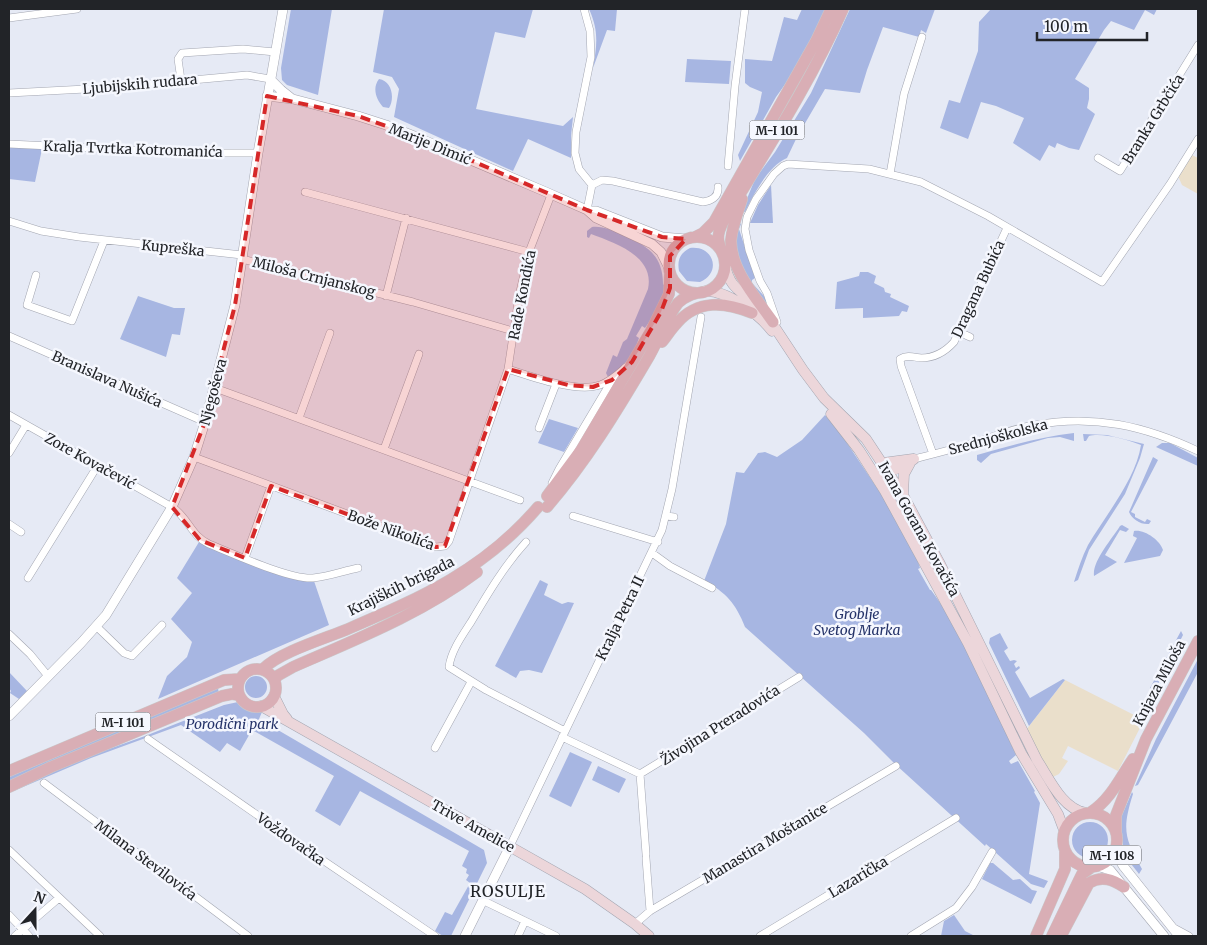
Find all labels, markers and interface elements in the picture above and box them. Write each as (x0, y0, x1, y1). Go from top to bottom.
scale bar (1037, 10, 1147, 42)
text: 100 m (1044, 17, 1088, 36)
street label: Ljubijskih rudara (82, 70, 199, 98)
street label: Branka Grbčića (1118, 70, 1188, 167)
street label: Marije Dimić (386, 119, 474, 169)
road number: M-I 101 (750, 120, 804, 140)
street label: Kralja Tvrtka Kotromanića (43, 137, 224, 161)
street label: Kupreška (141, 236, 206, 260)
street label: Dragana Bubića (948, 237, 1009, 341)
street label: Rade Kondića (504, 248, 540, 342)
street label: Miloša Crnjanskog (251, 253, 378, 301)
street label: Branislava Nušića (49, 347, 165, 412)
street label: Njegoševa (195, 356, 231, 427)
street label: Srednjoškolska (946, 415, 1050, 459)
street label: Zore Kovačević (42, 429, 138, 493)
street label: Ivana Gorana Kovačića (874, 458, 964, 600)
street label: Bože Nikolića (345, 506, 437, 554)
street label: Krajiških brigada (345, 552, 457, 619)
street label: Kralja Petra II (592, 573, 648, 663)
park label: Groblje Svetog Marka (813, 605, 901, 639)
street label: Knjaza Miloša (1129, 636, 1189, 729)
street label: Živojina Preradovića (657, 681, 783, 769)
road number: M-I 101 (96, 712, 150, 732)
park label: Porodični park (186, 715, 279, 733)
street label: Trive Amelice (428, 796, 518, 856)
street label: Manastira Moštanice (700, 799, 830, 887)
street label: Voždovačka (252, 808, 329, 869)
street label: Milana Stevilovića (91, 816, 201, 905)
road number: M-I 108 (1083, 846, 1141, 864)
street label: Lazarička (825, 852, 891, 902)
district label: ROSULJE (470, 881, 546, 901)
north arrow (10, 885, 60, 935)
text: N (31, 887, 48, 908)

